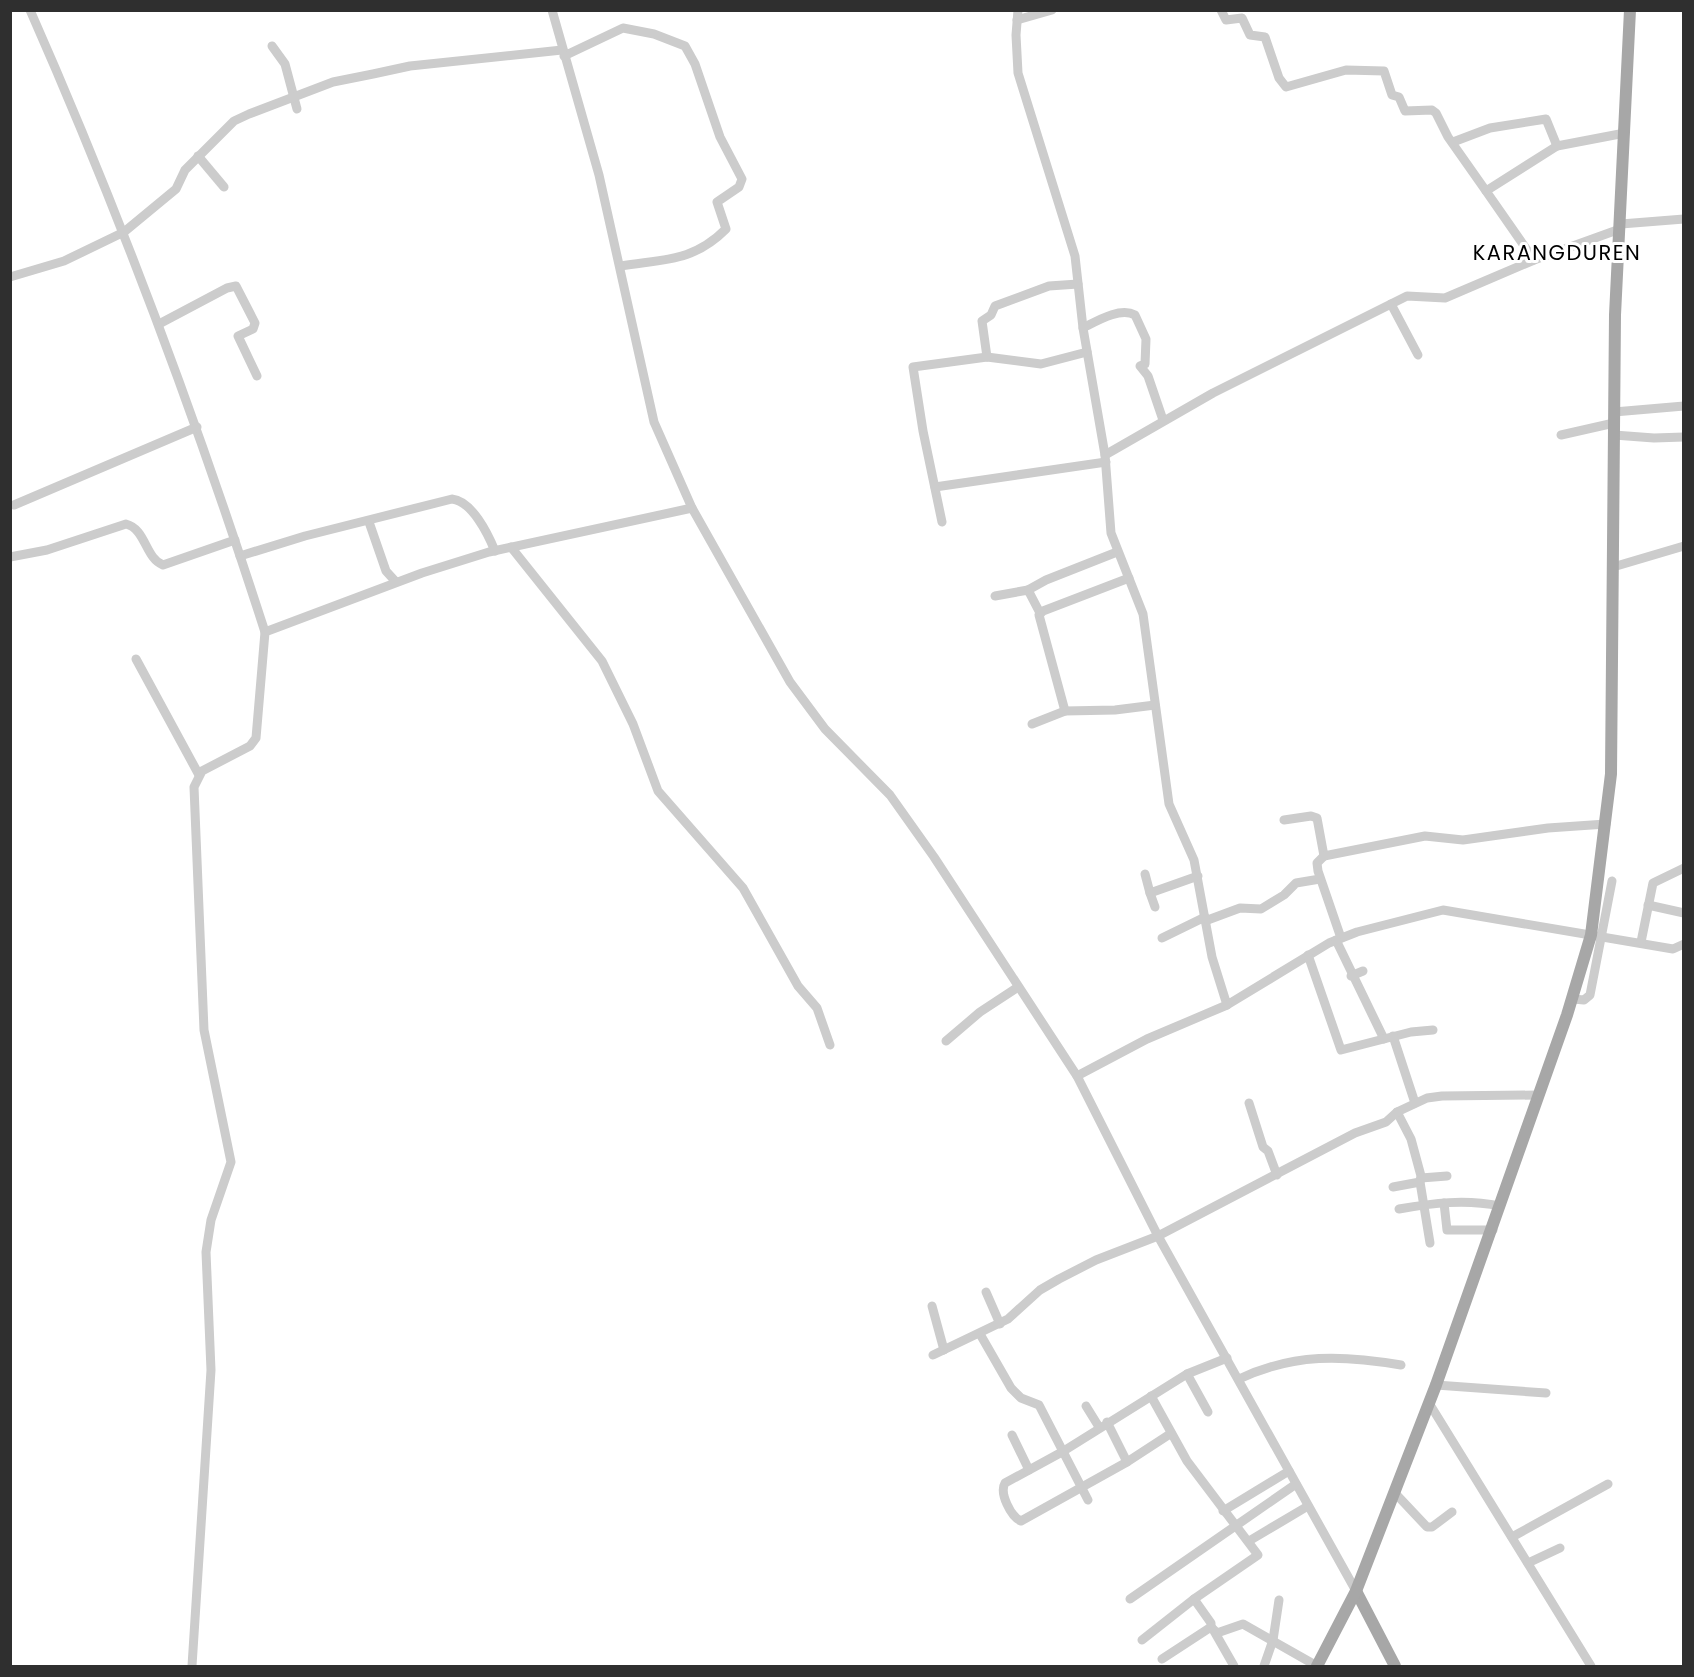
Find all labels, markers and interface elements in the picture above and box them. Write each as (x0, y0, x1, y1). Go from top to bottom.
district label: KARANGDUREN (1473, 238, 1641, 267)

